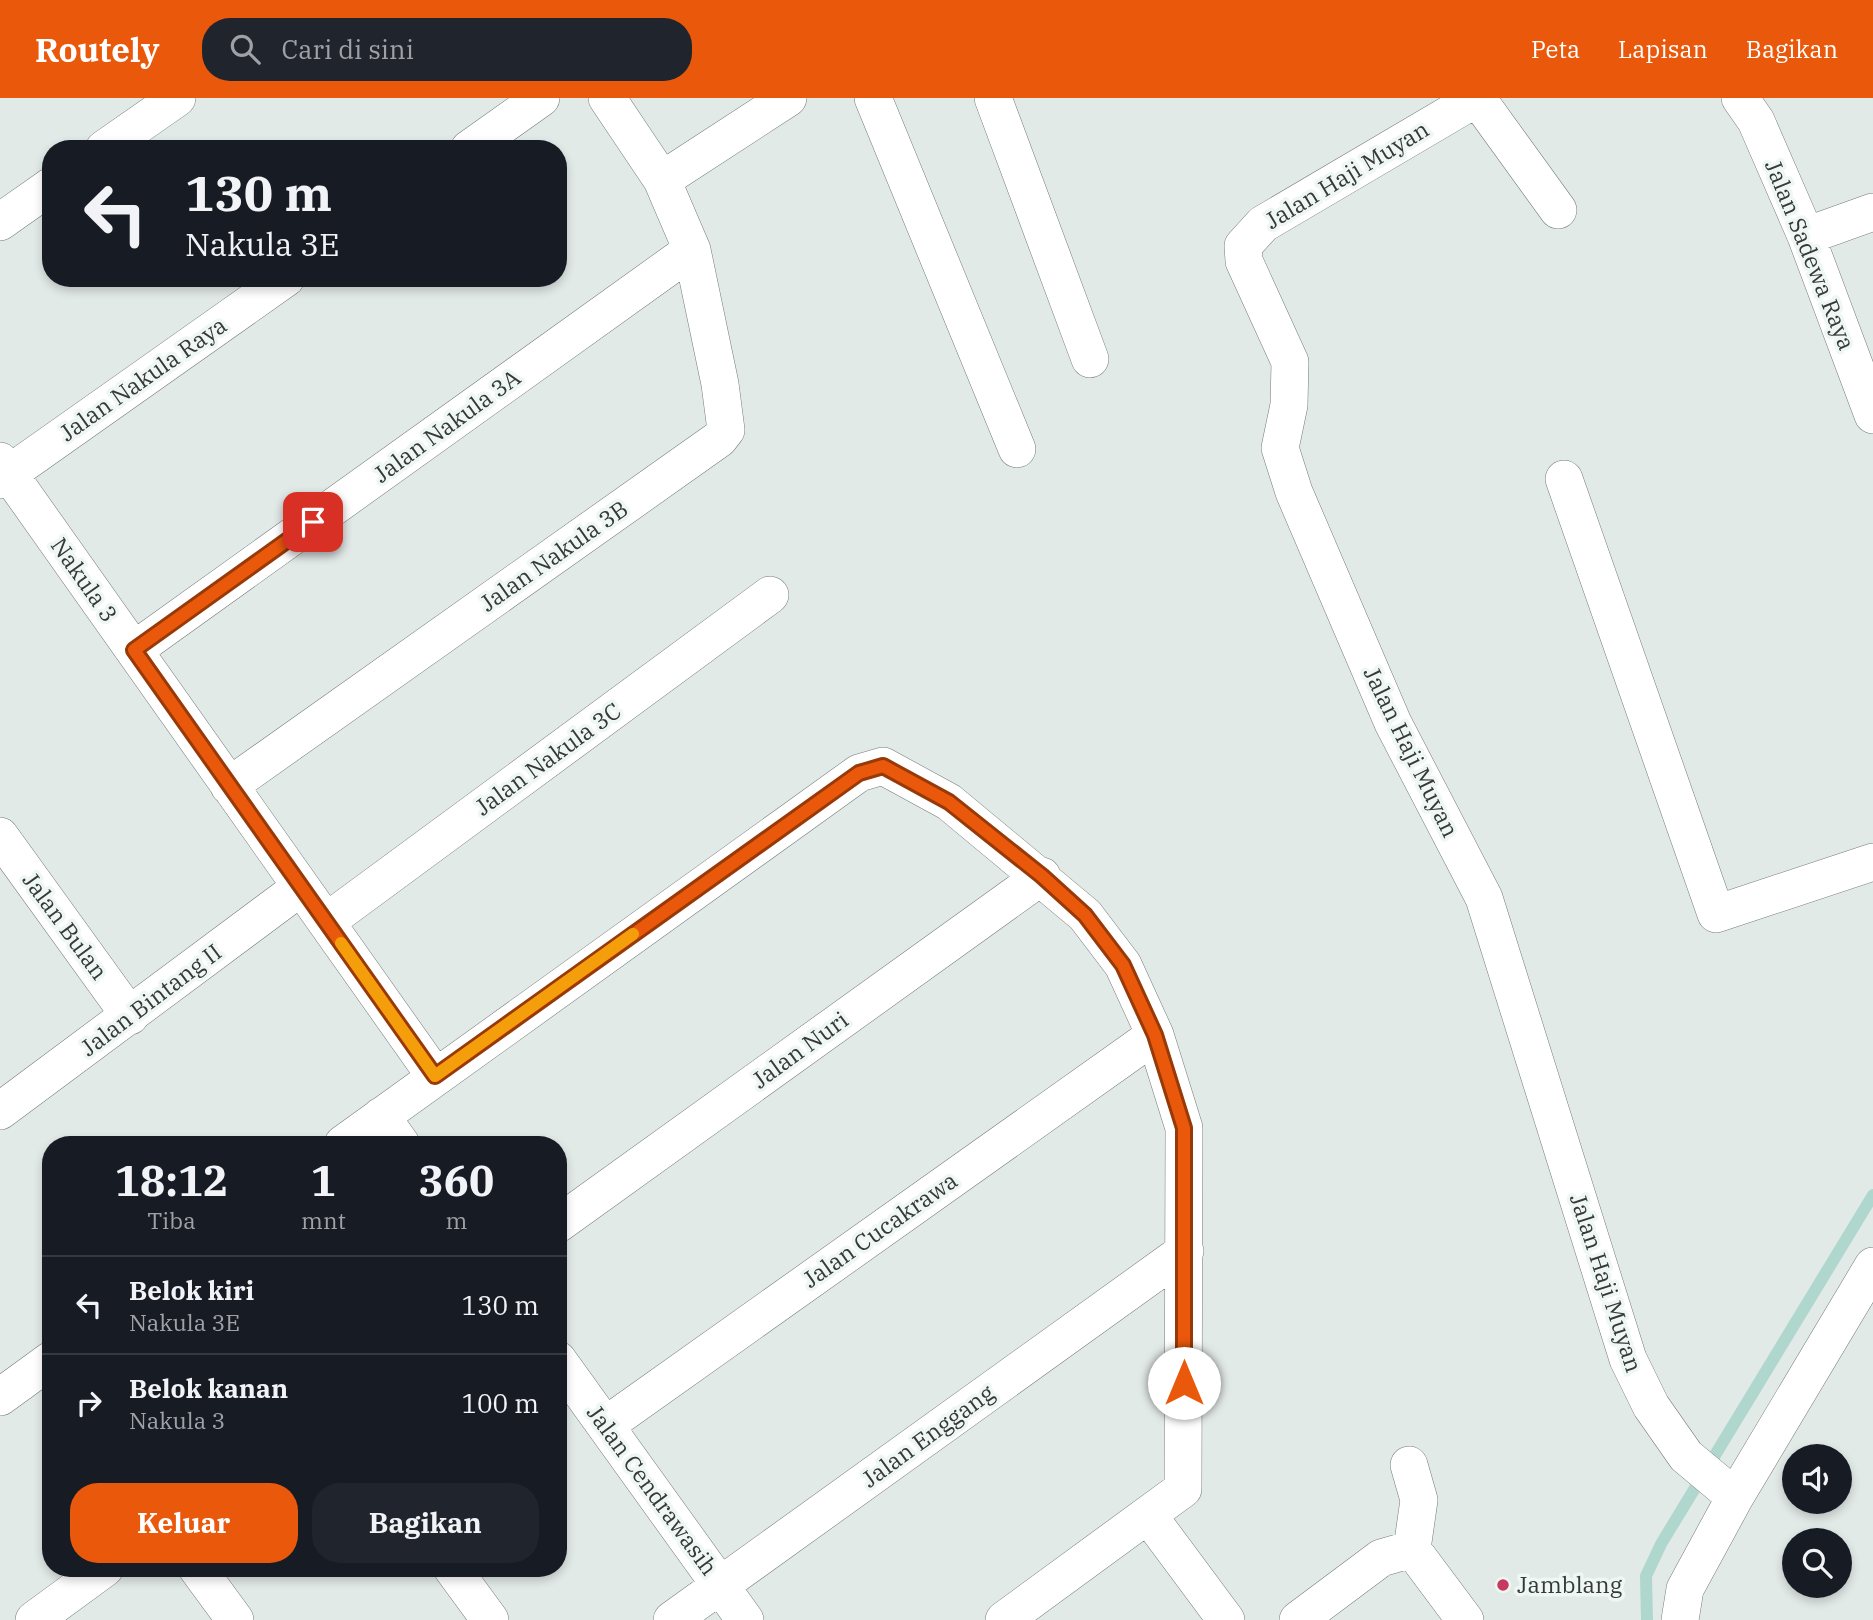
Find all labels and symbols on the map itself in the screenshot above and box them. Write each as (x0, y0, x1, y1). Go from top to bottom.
street label: Jalan Haji Muyan (1259, 113, 1434, 235)
street label: Jalan Sadewa Raya (1759, 155, 1863, 354)
street label: Jalan Nakula Raya (53, 309, 232, 447)
street label: Jalan Nakula 3A (367, 362, 526, 489)
pin (283, 492, 343, 552)
street label: Jalan Nakula 3B (473, 493, 633, 617)
street label: Nakula 3 (45, 531, 125, 628)
street label: Jalan Haji Muyan (1358, 661, 1466, 842)
street label: Jalan Nakula 3C (468, 695, 627, 821)
street label: Jalan Bulan (17, 866, 115, 985)
street label: Jalan Bintang II (74, 936, 227, 1062)
street label: Jalan Nuri (745, 1004, 854, 1094)
street label: Jalan Cucakrawa (796, 1165, 963, 1294)
street label: Jalan Haji Muyan (1564, 1190, 1650, 1376)
position arrow (1147, 1346, 1221, 1420)
street label: Jalan Enggang (855, 1377, 1000, 1493)
street label: Jalan Cendrawasih (581, 1398, 725, 1581)
place label: Jamblang (1517, 1569, 1623, 1599)
marker: Jamblang (1495, 1577, 1511, 1593)

